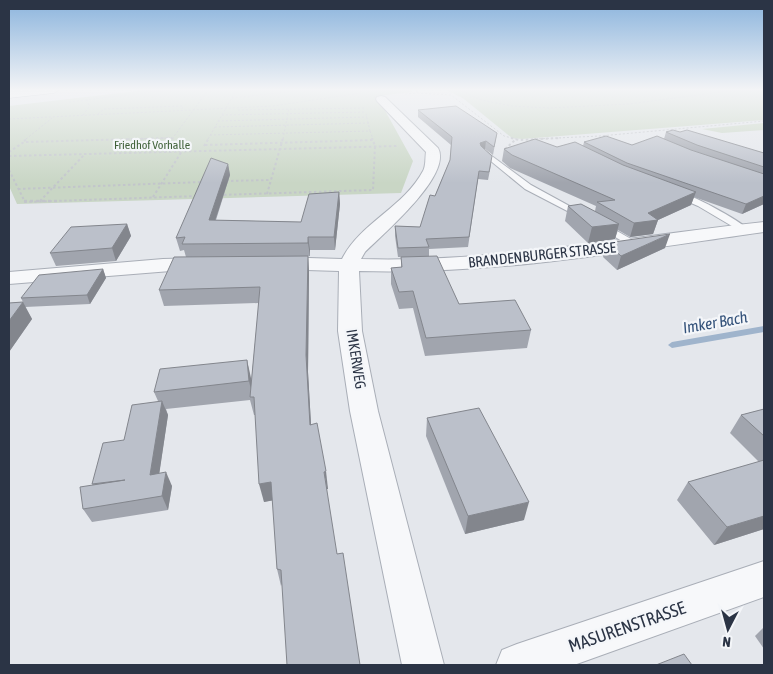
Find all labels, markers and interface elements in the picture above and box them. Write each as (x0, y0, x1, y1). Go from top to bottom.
park label: Friedhof Vorhalle (114, 138, 190, 152)
street label: BRANDENBURGER STRASSE (467, 238, 617, 271)
water label: Imker Bach (681, 307, 749, 337)
street label: IMKERWEG (343, 328, 370, 390)
street label: MASURENSTRASSE (566, 597, 688, 656)
north arrow (703, 604, 753, 654)
text: N (722, 634, 732, 650)

